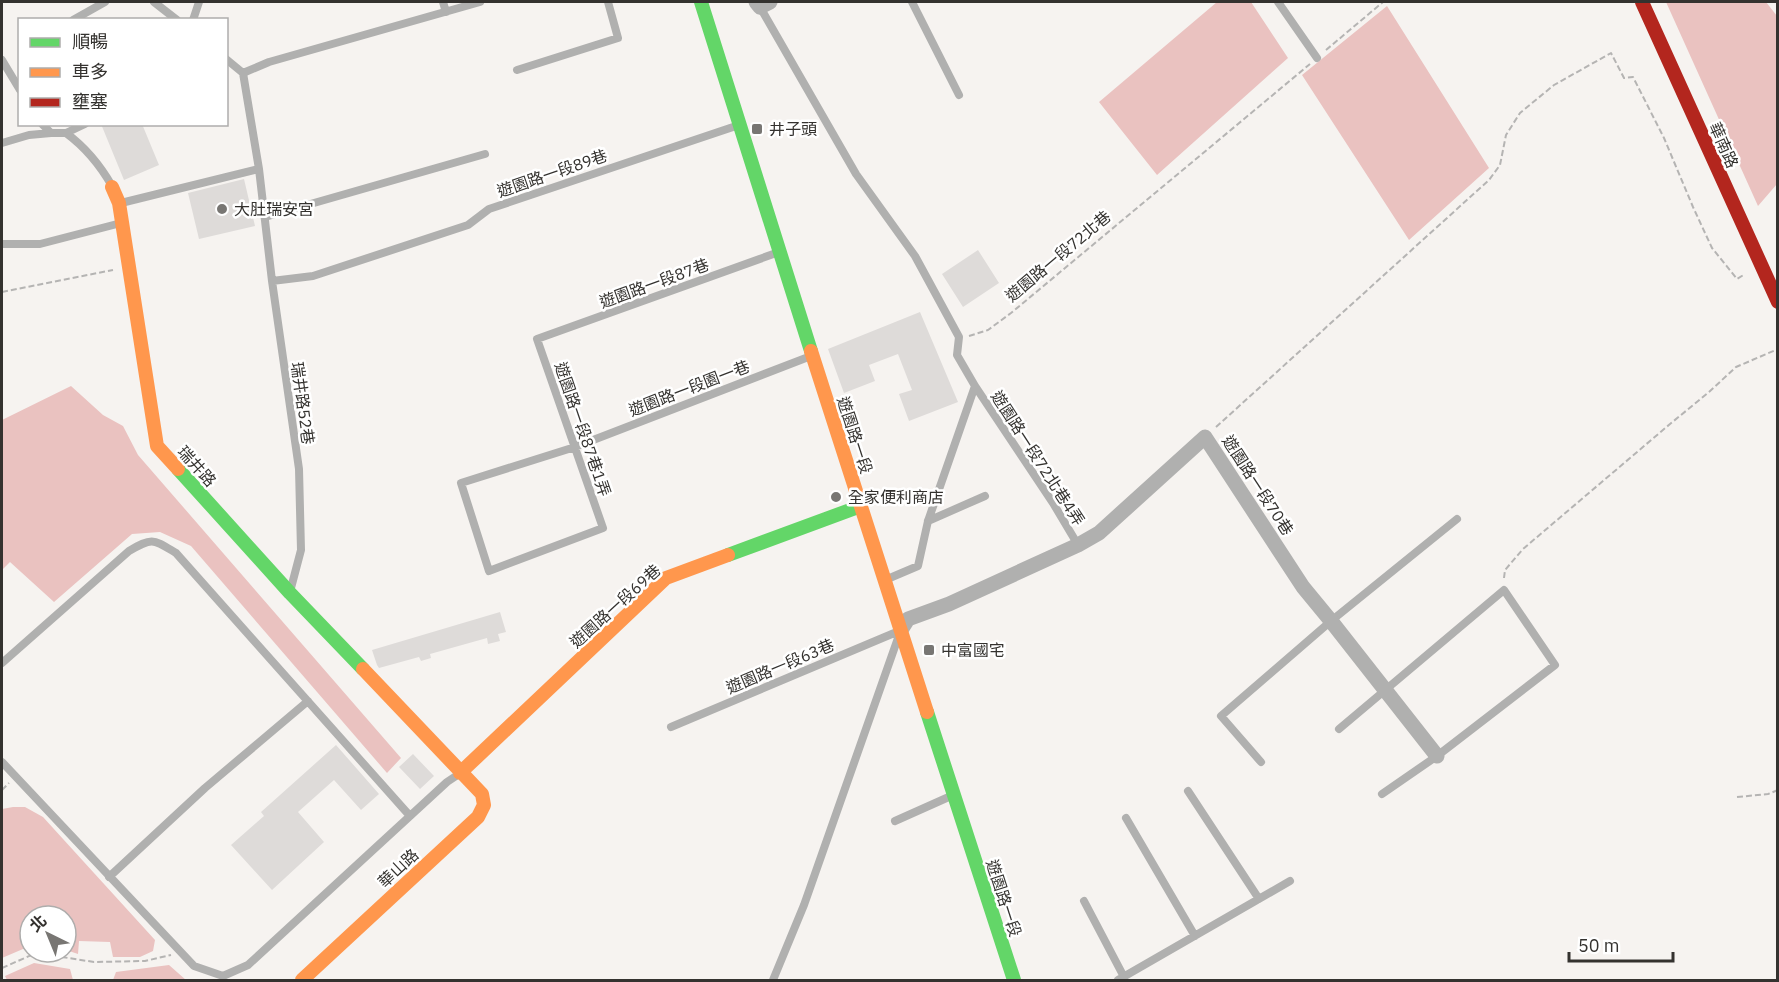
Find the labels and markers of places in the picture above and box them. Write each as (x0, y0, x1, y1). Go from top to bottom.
place label: 井子頭 (769, 119, 817, 139)
marker: 井子頭 (750, 122, 764, 136)
place label: 大肚瑞安宮 (234, 199, 314, 219)
marker: 大肚瑞安宮 (215, 202, 229, 216)
place label: 全家便利商店 (848, 487, 944, 507)
marker: 全家便利商店 (829, 490, 843, 504)
place label: 中富國宅 (941, 640, 1005, 660)
marker: 中富國宅 (922, 643, 936, 657)

